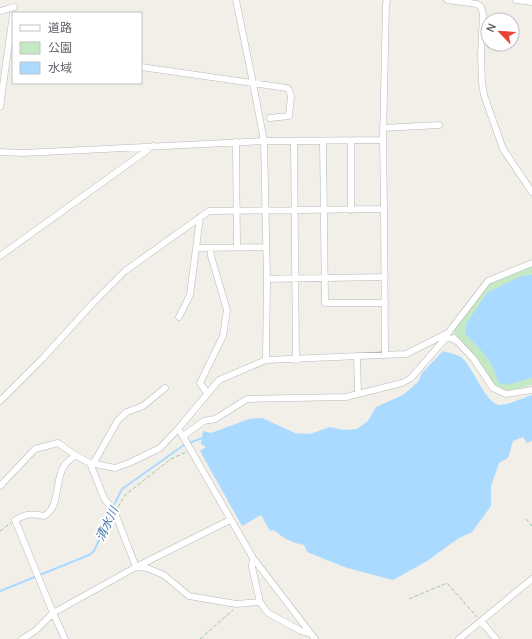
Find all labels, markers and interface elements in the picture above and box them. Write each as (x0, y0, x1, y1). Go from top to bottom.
legend (12, 12, 142, 84)
north arrow (480, 12, 520, 52)
text: 道路 (48, 19, 72, 36)
text: N (482, 21, 499, 34)
text: 公園 (48, 39, 72, 56)
text: 水域 (48, 59, 72, 76)
water label: 清水川 (91, 502, 123, 544)

